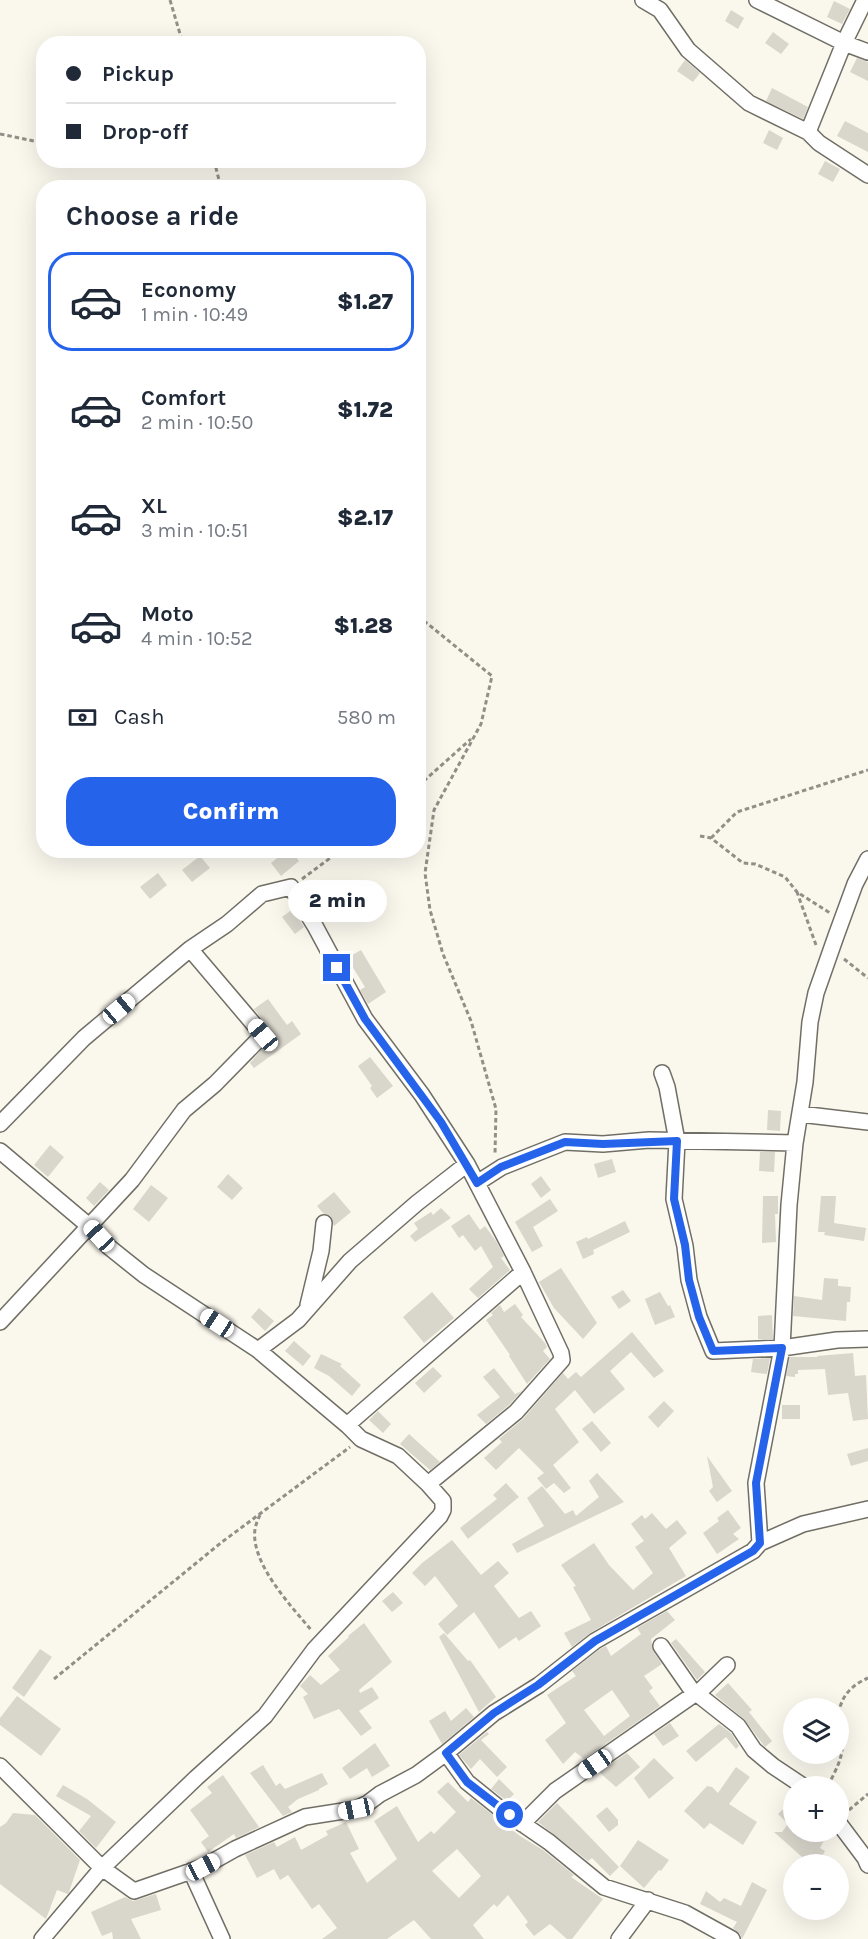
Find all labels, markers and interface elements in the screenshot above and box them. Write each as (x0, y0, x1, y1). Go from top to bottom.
text: Pickup (102, 61, 174, 87)
text: Drop-off (102, 119, 188, 145)
text: Choose a ride (66, 200, 239, 232)
icon: car (69, 275, 123, 329)
text: Economy (141, 277, 236, 303)
text: $1.27 (337, 289, 393, 315)
text: 1 min · 10:49 (141, 303, 248, 326)
icon: car (69, 383, 123, 437)
text: Comfort (141, 385, 226, 411)
text: $1.72 (337, 397, 393, 423)
text: 2 min · 10:50 (141, 411, 253, 434)
icon: car (69, 491, 123, 545)
text: XL (141, 493, 167, 519)
text: $2.17 (337, 505, 393, 531)
text: 3 min · 10:51 (141, 519, 248, 542)
icon: car (69, 599, 123, 653)
text: Moto (141, 601, 194, 627)
text: $1.28 (334, 613, 393, 639)
text: 4 min · 10:52 (141, 627, 253, 650)
icon: cash (66, 701, 99, 734)
text: Cash (114, 704, 164, 730)
text: 580 m (337, 706, 396, 729)
button: Confirm (66, 777, 396, 846)
callout: 2 min (288, 881, 386, 923)
text: 2 min (309, 889, 366, 912)
route end (323, 954, 350, 981)
car (99, 991, 139, 1027)
car (245, 1015, 281, 1055)
car (80, 1217, 118, 1255)
car (197, 1306, 237, 1340)
map controls (783, 1698, 849, 1920)
button: layers (783, 1698, 849, 1764)
car (575, 1746, 615, 1782)
button: + (783, 1776, 849, 1842)
car (337, 1796, 375, 1822)
route start (496, 1801, 523, 1828)
car (183, 1851, 223, 1883)
button: − (783, 1854, 849, 1920)

